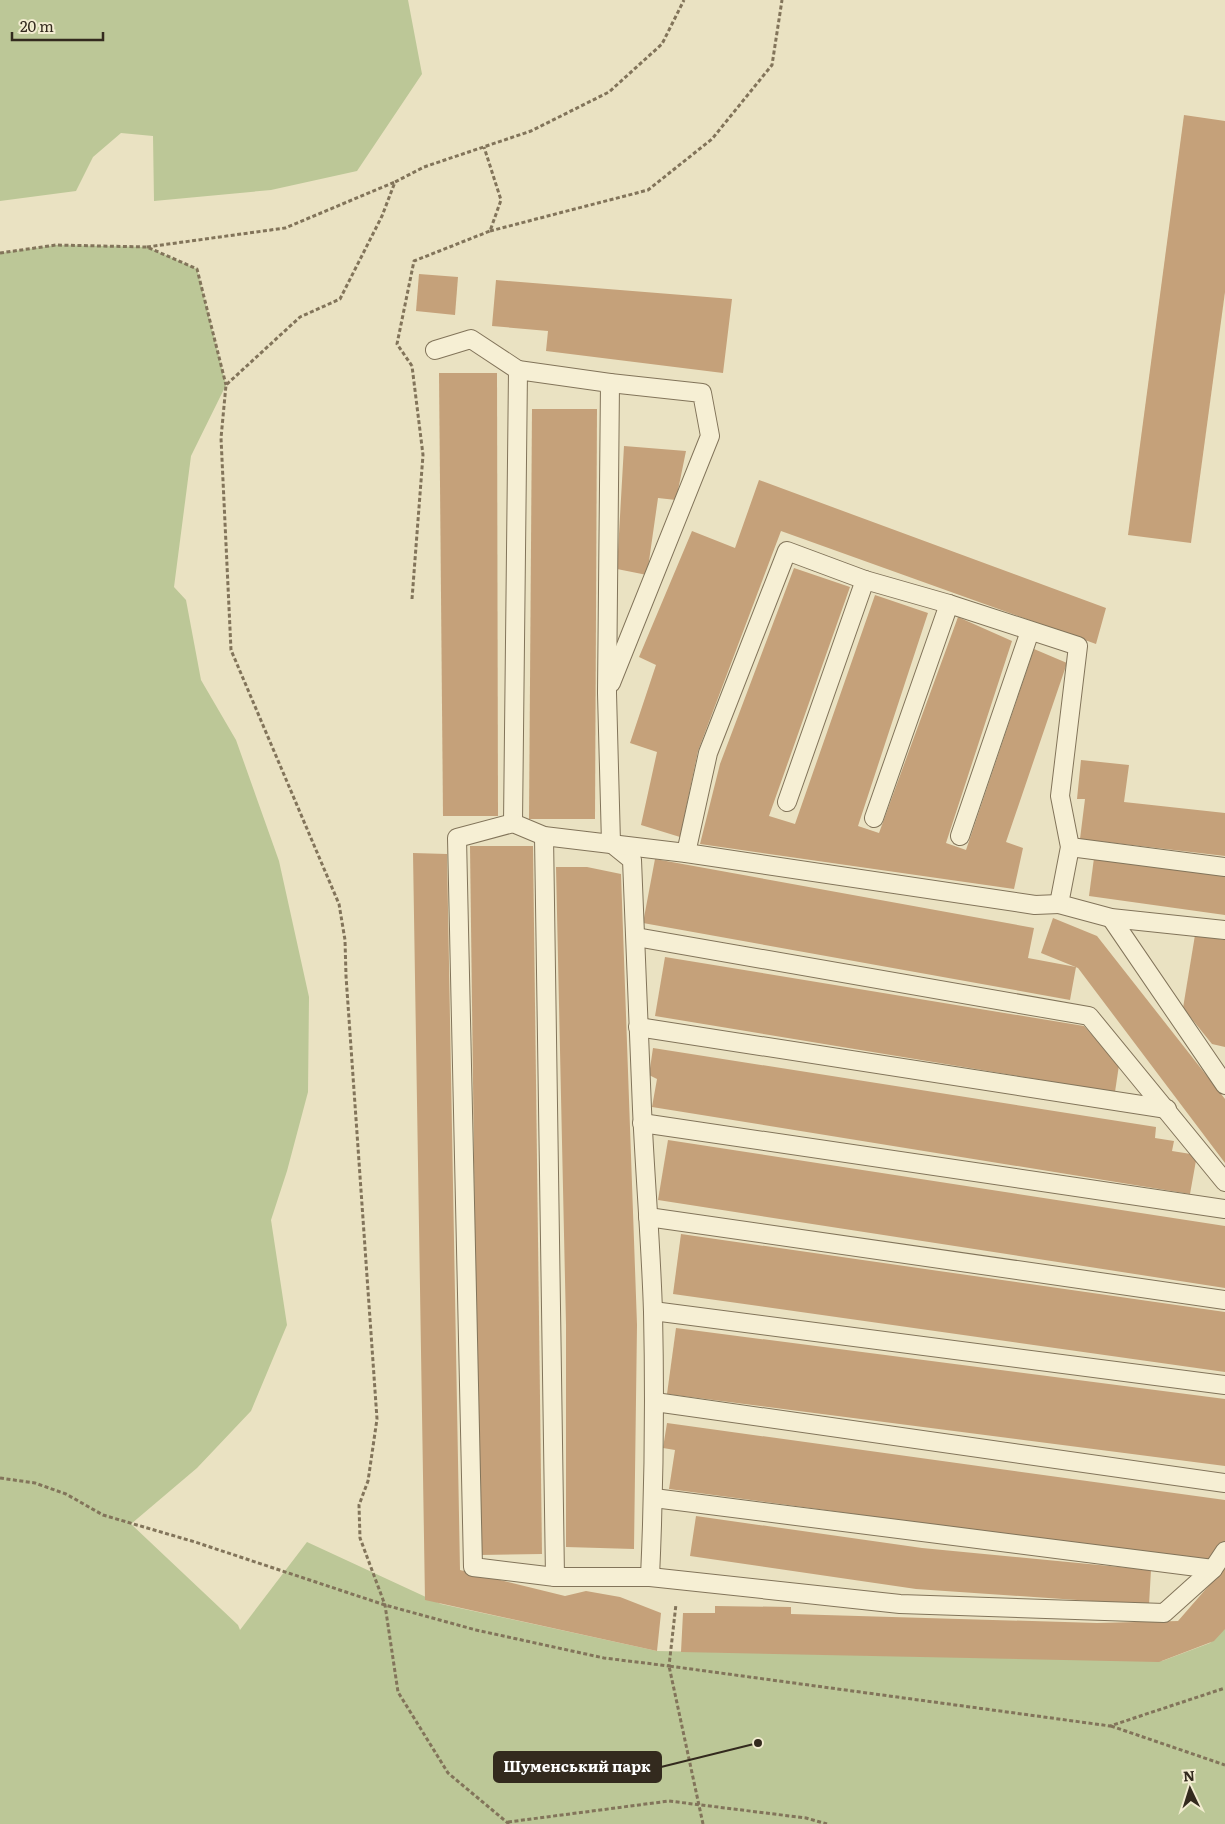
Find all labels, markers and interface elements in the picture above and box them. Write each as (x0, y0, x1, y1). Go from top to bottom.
scale bar (12, 10, 104, 42)
text: 20 m (20, 14, 54, 37)
callout: Шуменський парк (494, 1752, 661, 1782)
text: Шуменський парк (503, 1754, 651, 1777)
north arrow (1165, 1764, 1215, 1814)
text: N (1182, 1765, 1196, 1785)

